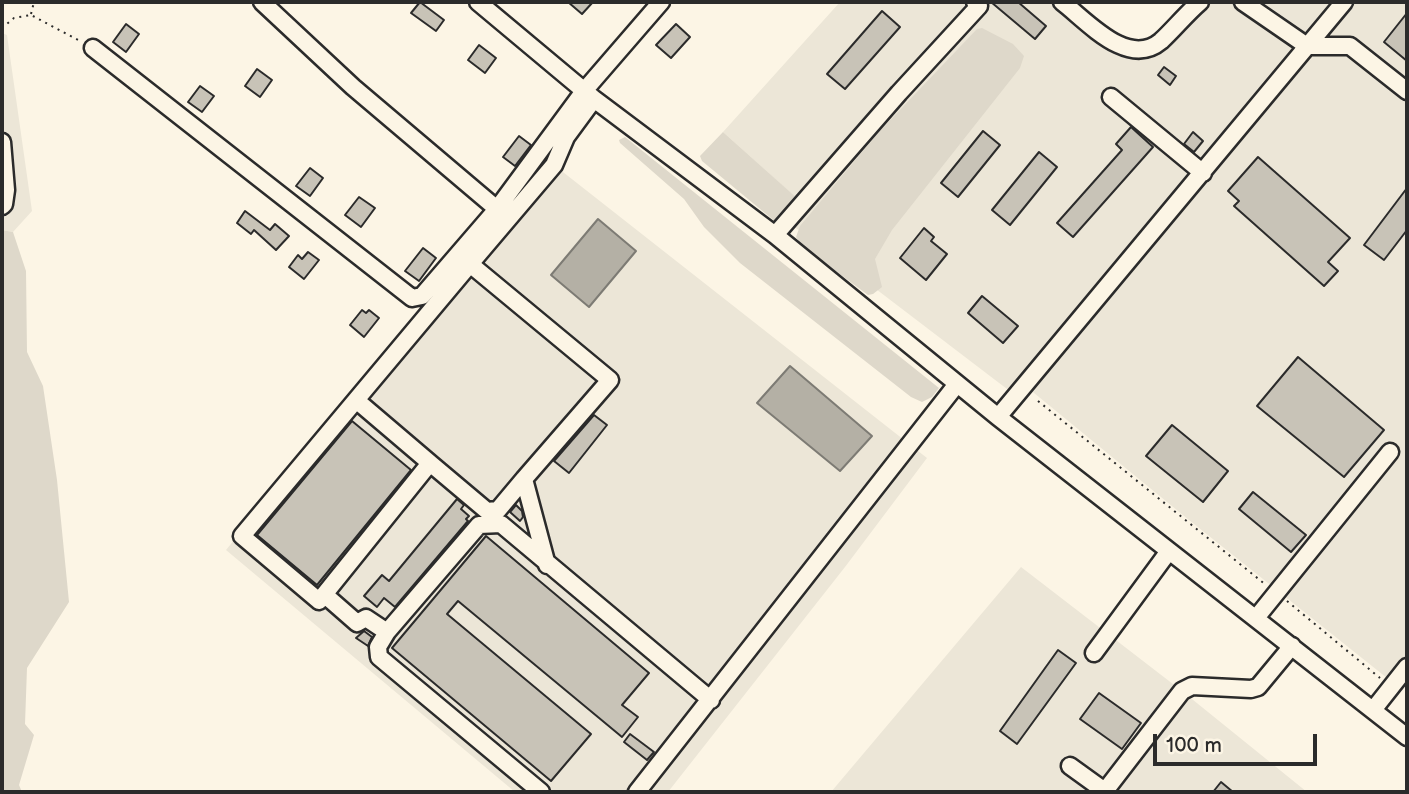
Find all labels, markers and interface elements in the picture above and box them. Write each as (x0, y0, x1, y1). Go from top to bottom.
scale bar (1157, 720, 1322, 764)
text: 100 m (1166, 733, 1222, 758)

